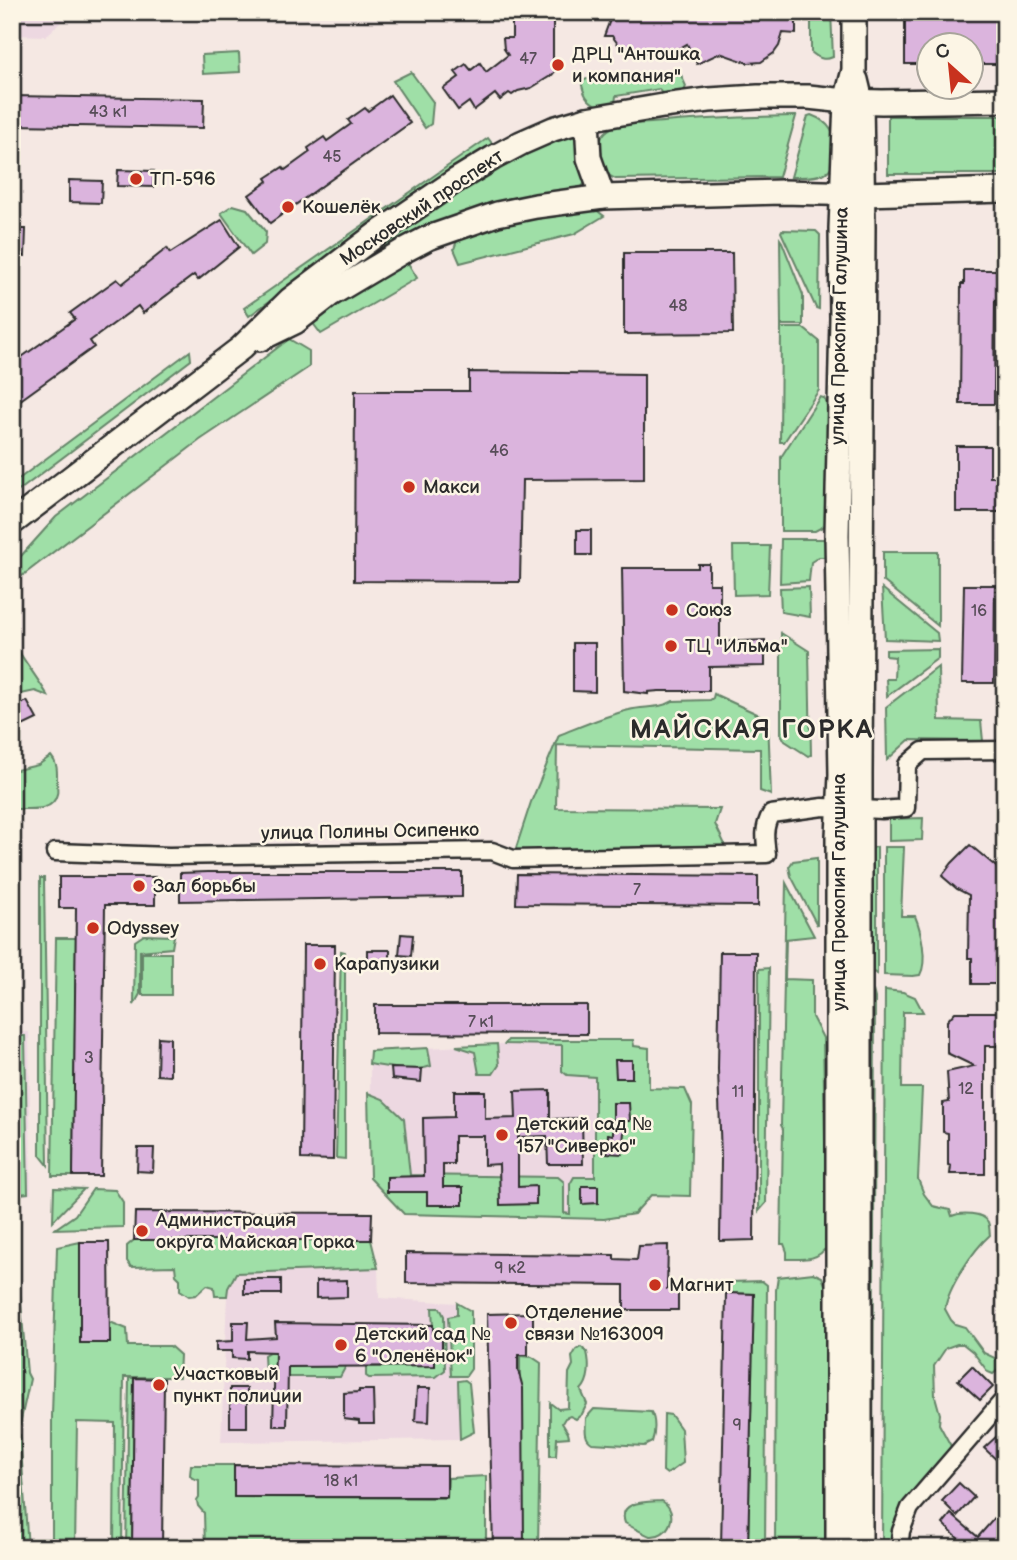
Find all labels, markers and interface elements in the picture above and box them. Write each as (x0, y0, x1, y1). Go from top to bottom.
north arrow (916, 32, 986, 102)
text: С (932, 39, 954, 65)
place label: ДРЦ "Антошка и компания" (572, 43, 701, 88)
house number: 47 (519, 50, 537, 69)
marker: ДРЦ "Антошка и компания" (550, 57, 566, 73)
house number: 43 к1 (89, 103, 127, 122)
street label: Московский проспект (336, 145, 508, 271)
house number: 45 (323, 148, 341, 167)
place label: ТП-596 (150, 168, 216, 191)
marker: ТП-596 (128, 171, 144, 187)
place label: Кошелёк (302, 196, 381, 219)
marker: Кошелёк (280, 199, 296, 215)
street label: улица Прокопия Галушина (826, 207, 854, 445)
house number: 48 (668, 297, 688, 316)
house number: 46 (489, 442, 509, 461)
place label: Макси (423, 476, 480, 499)
marker: Макси (401, 479, 417, 495)
place label: Союз (686, 599, 732, 622)
marker: Союз (664, 602, 680, 618)
house number: 16 (971, 602, 987, 621)
place label: ТЦ "Ильма" (685, 635, 788, 658)
marker: ТЦ "Ильма" (663, 638, 679, 654)
district label: МАЙСКАЯ ГОРКА (630, 713, 874, 746)
street label: улица Прокопия Галушина (828, 773, 851, 1011)
street label: улица Полины Осипенко (261, 819, 479, 845)
place label: Зал борьбы (153, 875, 256, 898)
marker: Зал борьбы (131, 878, 147, 894)
house number: 7 (633, 881, 641, 900)
place label: Odyssey (107, 917, 179, 940)
marker: Odyssey (85, 920, 101, 936)
place label: Карапузики (334, 953, 440, 976)
marker: Карапузики (312, 956, 328, 972)
house number: 7 к1 (468, 1013, 494, 1032)
house number: 3 (84, 1049, 94, 1068)
house number: 12 (958, 1080, 974, 1099)
house number: 11 (732, 1083, 744, 1102)
place label: Детский сад № 157 "Сиверко" (516, 1113, 652, 1158)
marker: Детский сад № 157 "Сиверко" (494, 1127, 510, 1143)
place label: Администрация округа Майская Горка (155, 1209, 355, 1254)
marker: Администрация округа Майская Горка (134, 1223, 150, 1239)
house number: 9 к2 (494, 1259, 526, 1278)
place label: Магнит (669, 1274, 734, 1297)
marker: Магнит (647, 1277, 663, 1293)
place label: Отделение связи №163009 (525, 1301, 664, 1346)
marker: Отделение связи №163009 (503, 1315, 519, 1331)
place label: Детский сад № 6 "Оленёнок" (355, 1323, 491, 1368)
marker: Детский сад № 6 "Оленёнок" (333, 1337, 349, 1353)
place label: Участковый пункт полиции (173, 1363, 302, 1408)
marker: Участковый пункт полиции (151, 1377, 167, 1393)
house number: 9 (732, 1416, 742, 1435)
house number: 18 к1 (324, 1472, 358, 1491)

